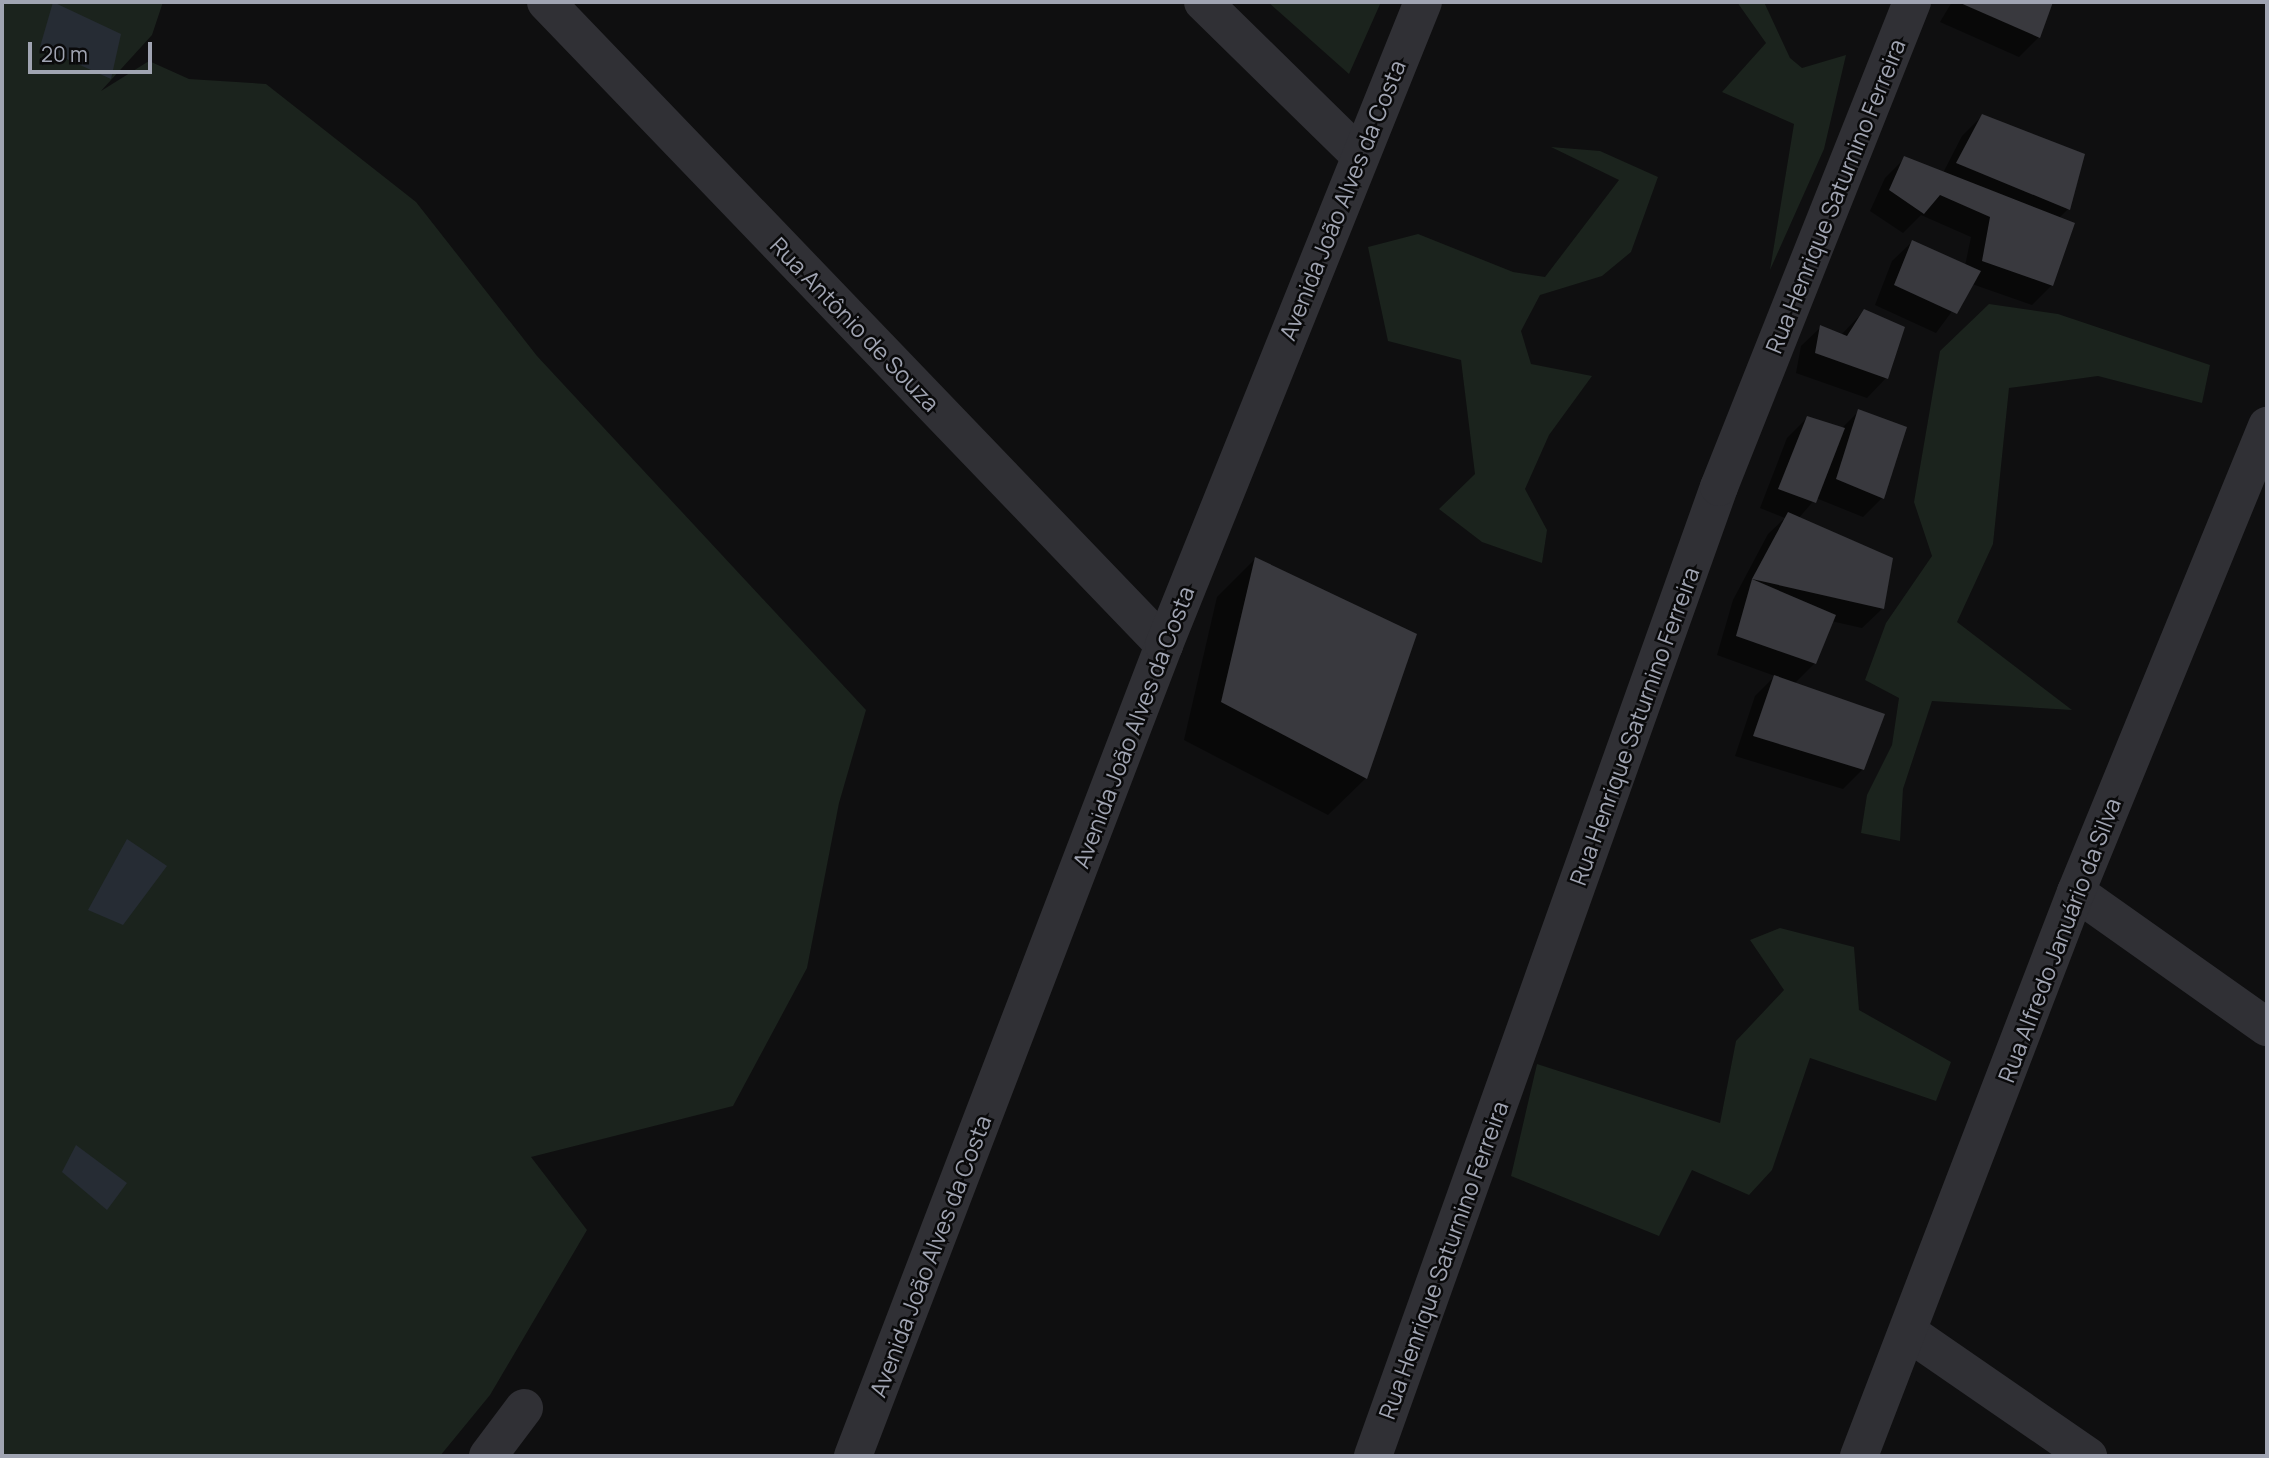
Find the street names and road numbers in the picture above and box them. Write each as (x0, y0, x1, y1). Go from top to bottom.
street label: Rua Henrique Saturnino Ferreira (1759, 35, 1911, 357)
street label: Avenida João Alves da Costa (1273, 56, 1411, 344)
street label: Rua Antônio de Souza (765, 231, 945, 417)
street label: Rua Henrique Saturnino Ferreira (1563, 563, 1705, 889)
street label: Avenida João Alves da Costa (1066, 582, 1200, 872)
street label: Rua Alfredo Januário da Silva (1992, 794, 2126, 1086)
street label: Rua Henrique Saturnino Ferreira (1372, 1097, 1514, 1423)
street label: Avenida João Alves da Costa (863, 1111, 997, 1401)

